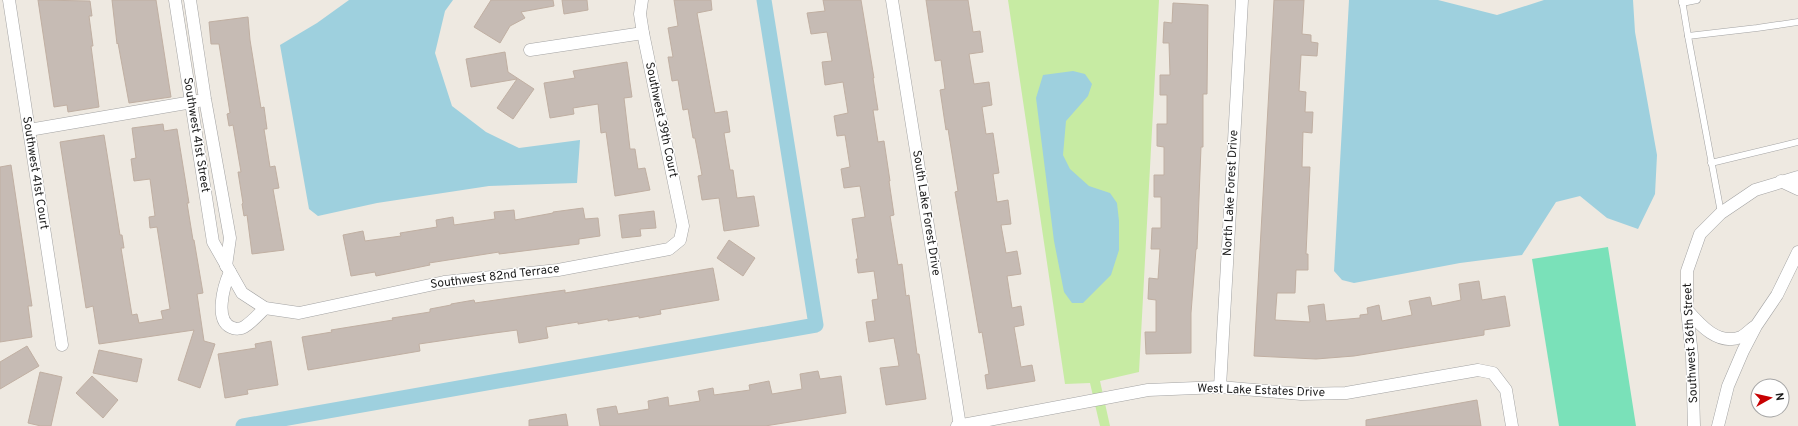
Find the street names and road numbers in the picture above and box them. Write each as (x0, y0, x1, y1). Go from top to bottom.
street label: Southwest 39th Court (641, 61, 681, 179)
street label: Southwest 41st Street (179, 76, 213, 194)
street label: Southwest 41st Court (18, 115, 52, 231)
street label: North Lake Forest Drive (1220, 129, 1242, 257)
street label: South Lake Forest Drive (908, 149, 944, 277)
street label: Southwest 82nd Terrace (429, 261, 561, 293)
street label: Southwest 36th Street (1680, 282, 1702, 404)
street label: West Lake Estates Drive (1197, 381, 1325, 401)

